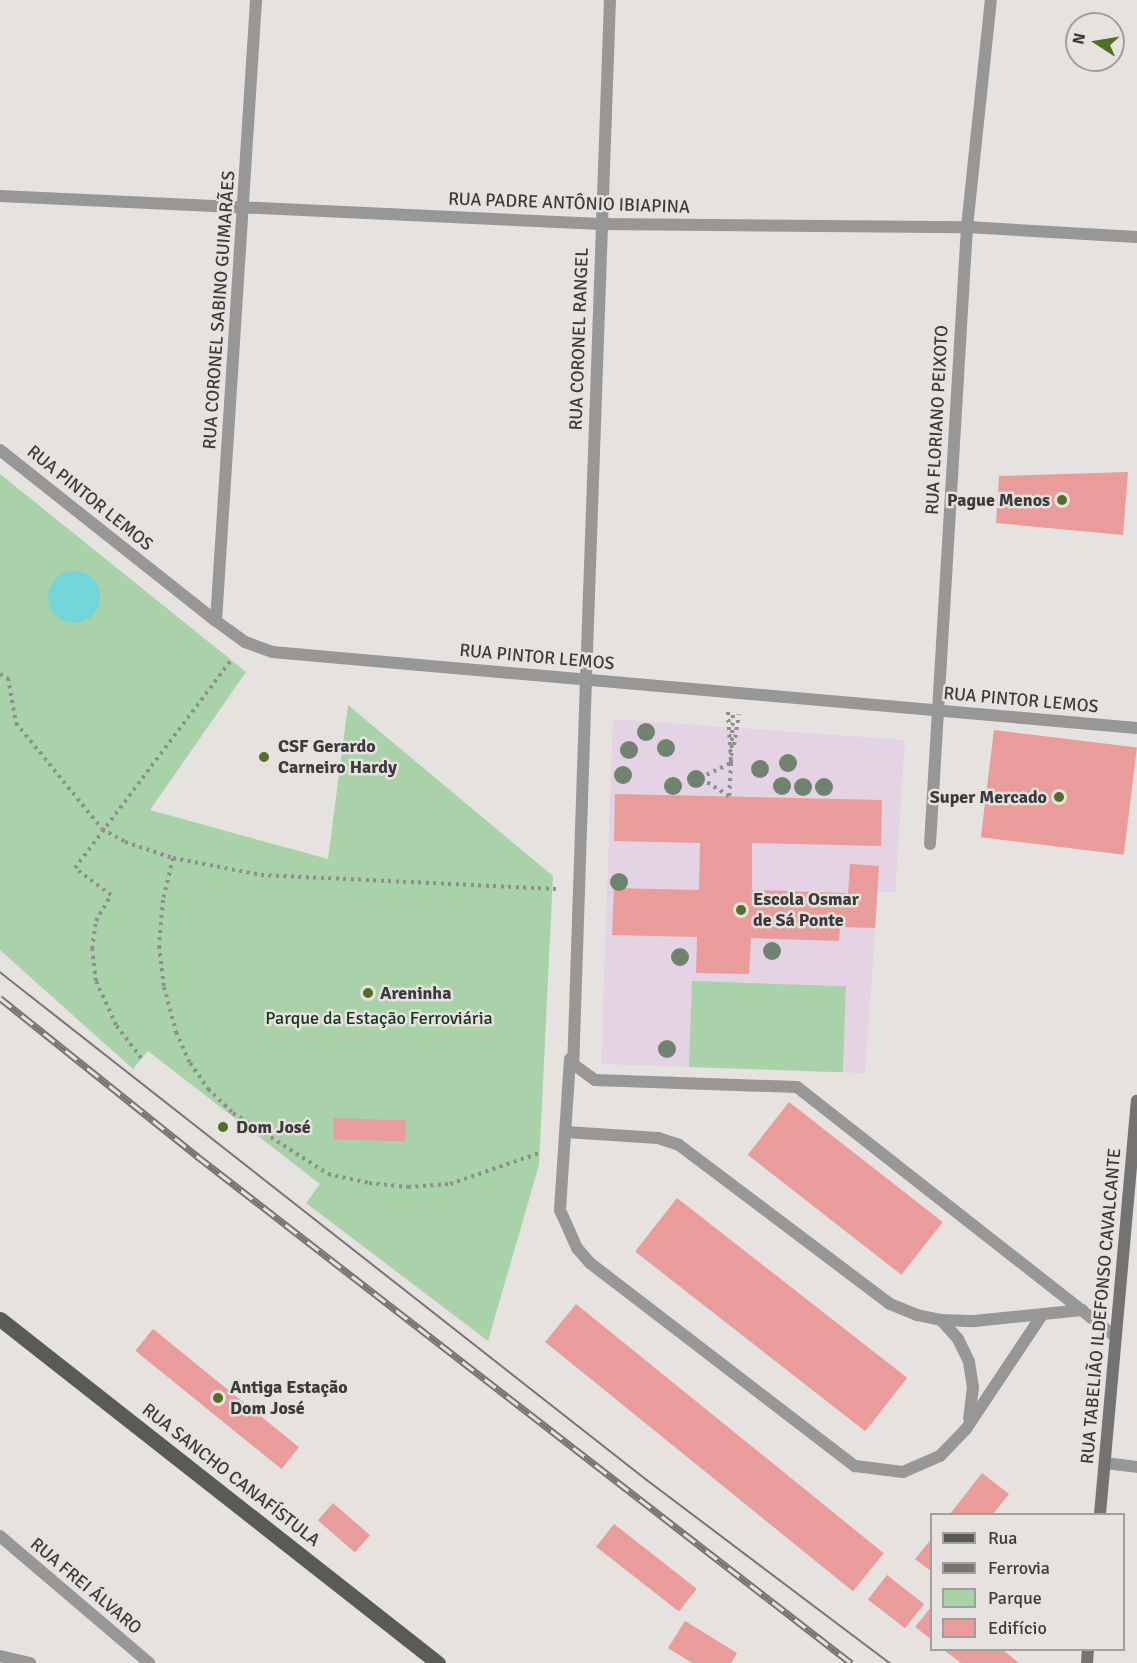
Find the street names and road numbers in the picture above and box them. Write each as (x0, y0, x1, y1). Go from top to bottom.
street label: RUA CORONEL SABINO GUIMARÃES (198, 170, 240, 450)
street label: RUA PADRE ANTÔNIO IBIAPINA (448, 188, 690, 218)
street label: RUA CORONEL RANGEL (565, 247, 593, 431)
street label: RUA FLORIANO PEIXOTO (921, 325, 953, 515)
street label: RUA PINTOR LEMOS (23, 441, 157, 555)
street label: RUA PINTOR LEMOS (459, 639, 615, 675)
street label: RUA PINTOR LEMOS (943, 682, 1099, 718)
street label: RUA TABELIÃO ILDEFONSO CAVALCANTE (1076, 1147, 1126, 1465)
street label: RUA SANCHO CANAFÍSTULA (138, 1399, 324, 1551)
street label: RUA FREI ÁLVARO (26, 1533, 146, 1639)

